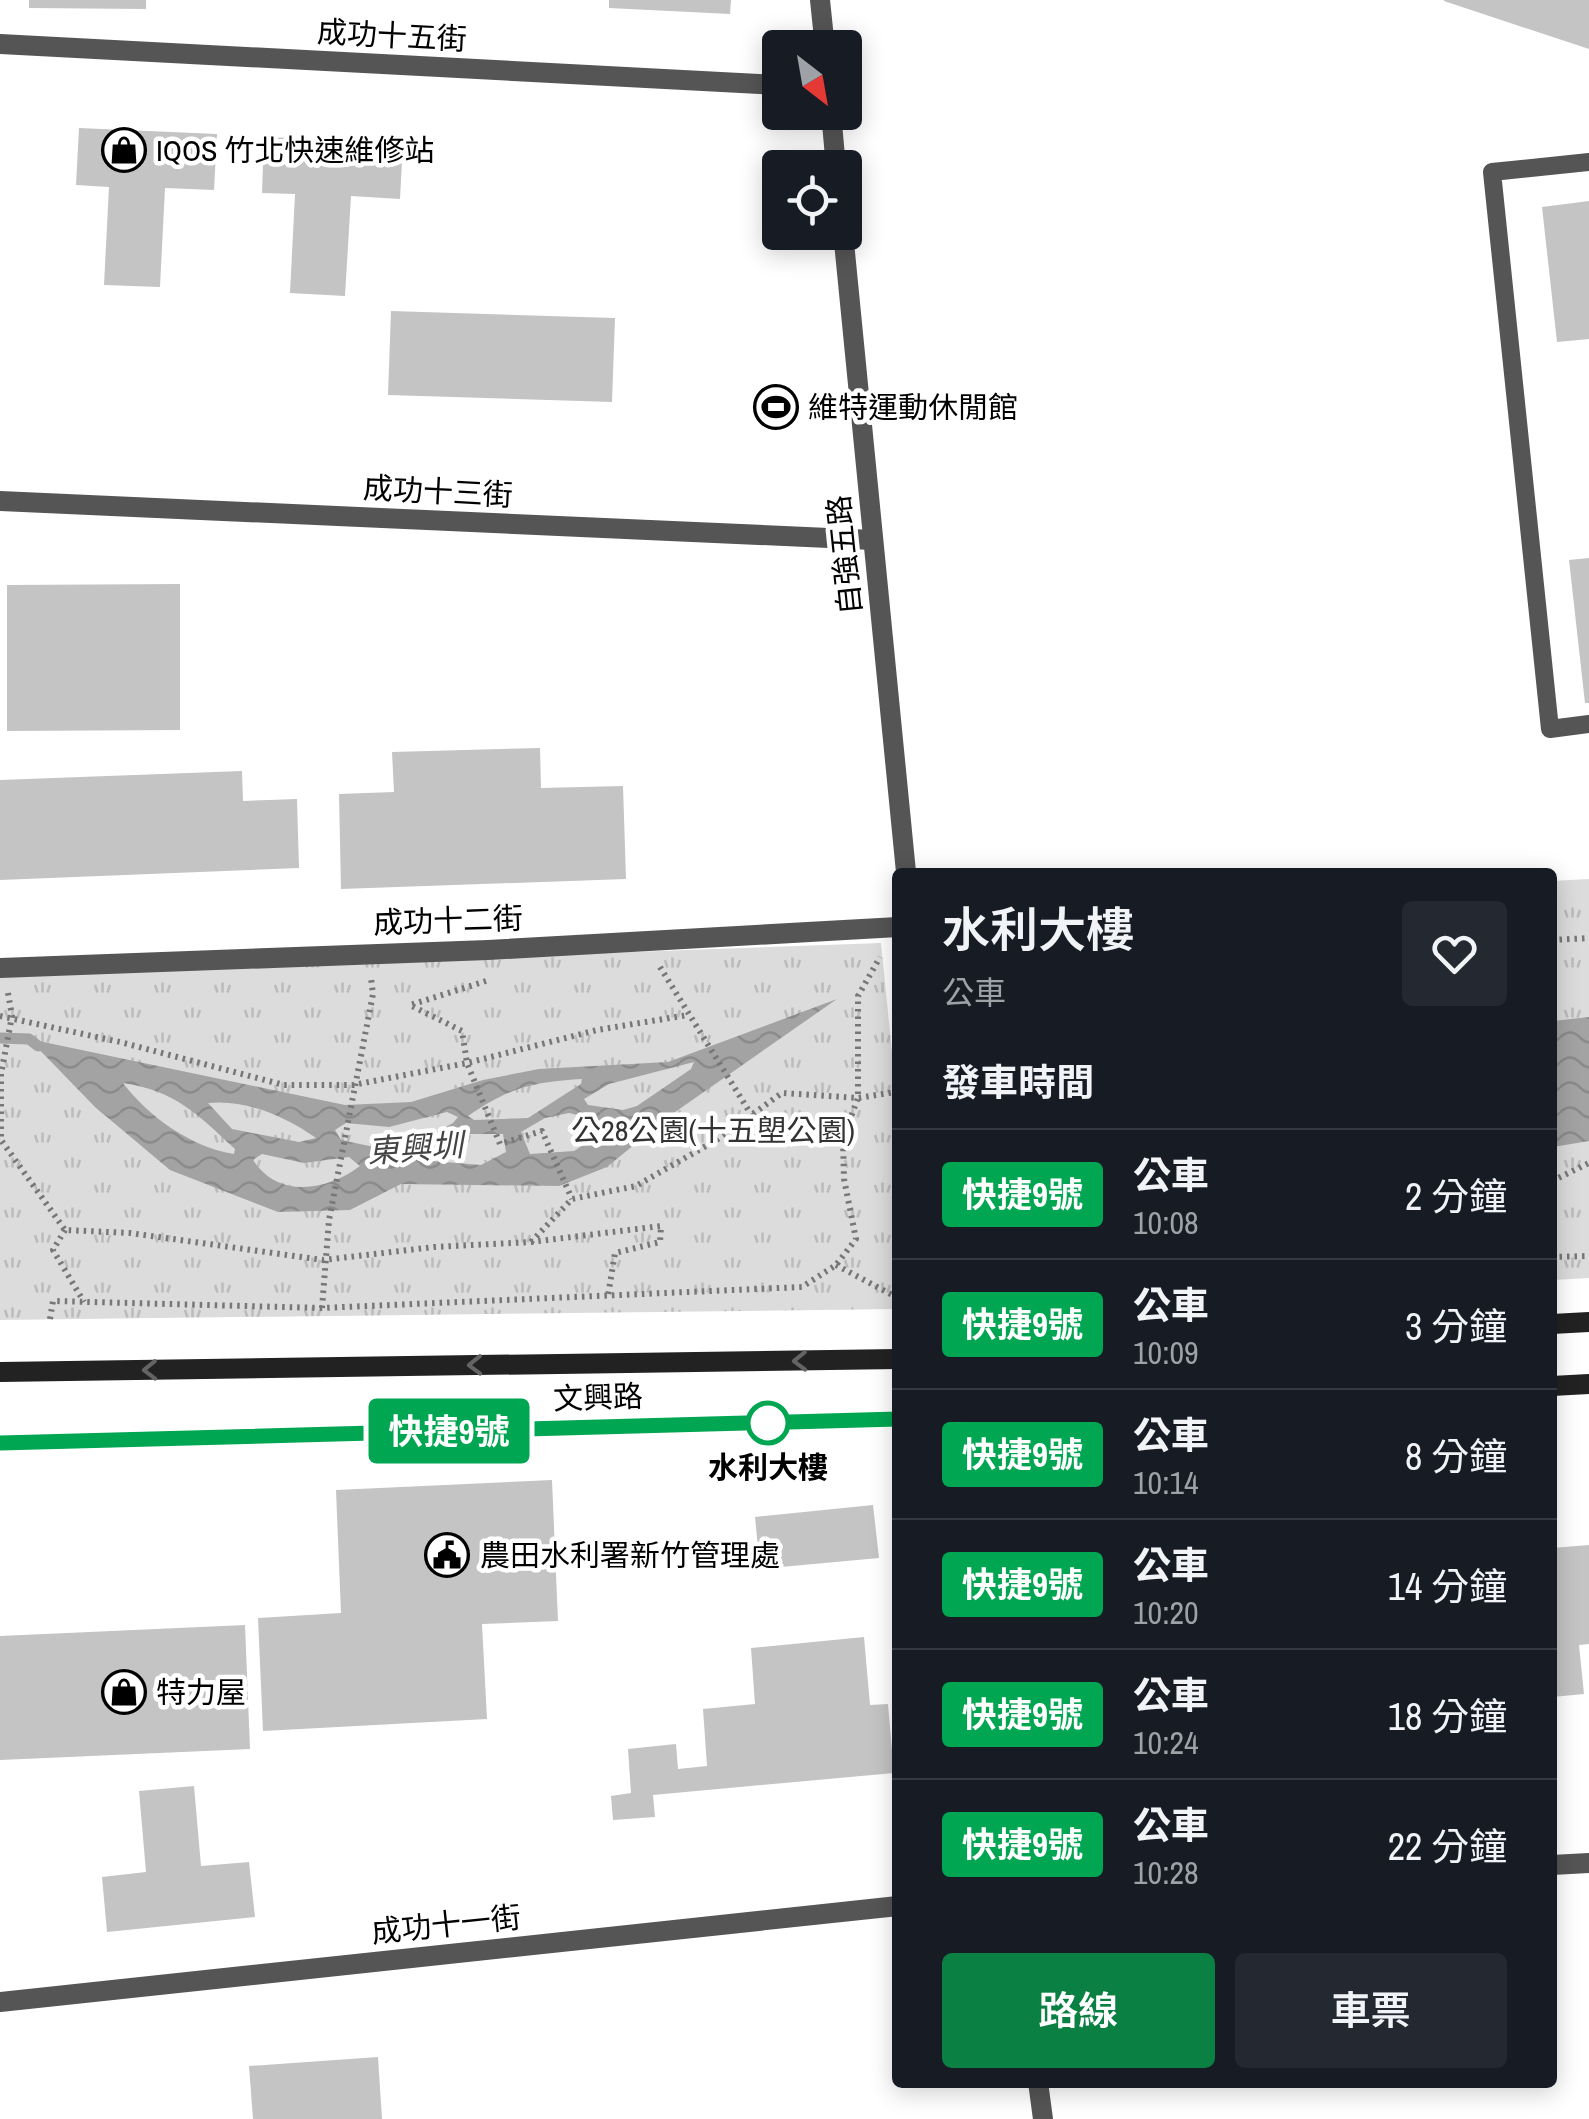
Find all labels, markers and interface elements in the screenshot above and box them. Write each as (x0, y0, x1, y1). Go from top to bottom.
street label: 成功十五街 (316, 11, 468, 59)
north arrow (762, 30, 862, 130)
map controls (762, 30, 862, 250)
shop icon: IQOS 竹北快速維修站 (101, 127, 147, 173)
place label: IQOS 竹北快速維修站 (156, 130, 434, 170)
button: locate (762, 150, 862, 250)
sports icon: 維特運動休閒館 (753, 384, 799, 430)
place label: 維特運動休閒館 (808, 387, 1018, 427)
street label: 成功十三街 (362, 467, 514, 515)
street label: 自強五路 (818, 493, 870, 617)
street label: 成功十二街 (372, 897, 524, 943)
text: 水利大樓 (942, 897, 1134, 962)
button: heart (1402, 901, 1507, 1006)
text: 公車 (942, 971, 1006, 1014)
text: 發車時間 (942, 1057, 1094, 1108)
park label: 公28公園(十五塱公園) (571, 1110, 855, 1150)
water label: 東興圳 (366, 1123, 468, 1173)
text: 公車 (1133, 1150, 1209, 1201)
text: 快捷9號 (962, 1171, 1083, 1218)
text: 2 分鐘 (1405, 1171, 1507, 1222)
text: 10:08 (1133, 1201, 1199, 1244)
text: 公車 (1133, 1280, 1209, 1331)
text: 快捷9號 (962, 1301, 1083, 1348)
text: 3 分鐘 (1405, 1301, 1507, 1352)
text: 10:09 (1133, 1331, 1199, 1374)
one-way arrow (792, 1350, 808, 1371)
one-way arrow (467, 1354, 482, 1376)
one-way arrow (142, 1359, 158, 1381)
street label: 文興路 (552, 1375, 644, 1419)
line badge: 快捷9號 (379, 1398, 519, 1464)
marker: 水利大樓 (747, 1402, 789, 1444)
text: 快捷9號 (389, 1408, 509, 1455)
text: 公車 (1133, 1410, 1209, 1461)
text: 快捷9號 (962, 1431, 1083, 1478)
text: 8 分鐘 (1405, 1431, 1507, 1482)
place label: 水利大樓 (708, 1447, 828, 1487)
text: 10:14 (1133, 1461, 1199, 1504)
public building icon: 農田水利署新竹管理處 (424, 1532, 470, 1578)
place label: 農田水利署新竹管理處 (480, 1535, 780, 1575)
text: 公車 (1133, 1540, 1209, 1591)
text: 快捷9號 (962, 1561, 1083, 1608)
text: 14 分鐘 (1388, 1561, 1507, 1612)
text: 10:20 (1133, 1591, 1199, 1634)
shop icon: 特力屋 (101, 1669, 147, 1715)
text: 公車 (1133, 1670, 1209, 1721)
place label: 特力屋 (156, 1672, 246, 1712)
text: 快捷9號 (962, 1691, 1083, 1738)
text: 18 分鐘 (1388, 1691, 1507, 1742)
text: 10:24 (1133, 1721, 1199, 1764)
text: 公車 (1133, 1800, 1209, 1851)
text: 快捷9號 (962, 1821, 1083, 1868)
text: 22 分鐘 (1388, 1821, 1507, 1872)
text: 10:28 (1133, 1851, 1199, 1894)
street label: 成功十一街 (369, 1896, 523, 1952)
button: 路線 (942, 1953, 1215, 2068)
button: 車票 (1235, 1953, 1507, 2068)

